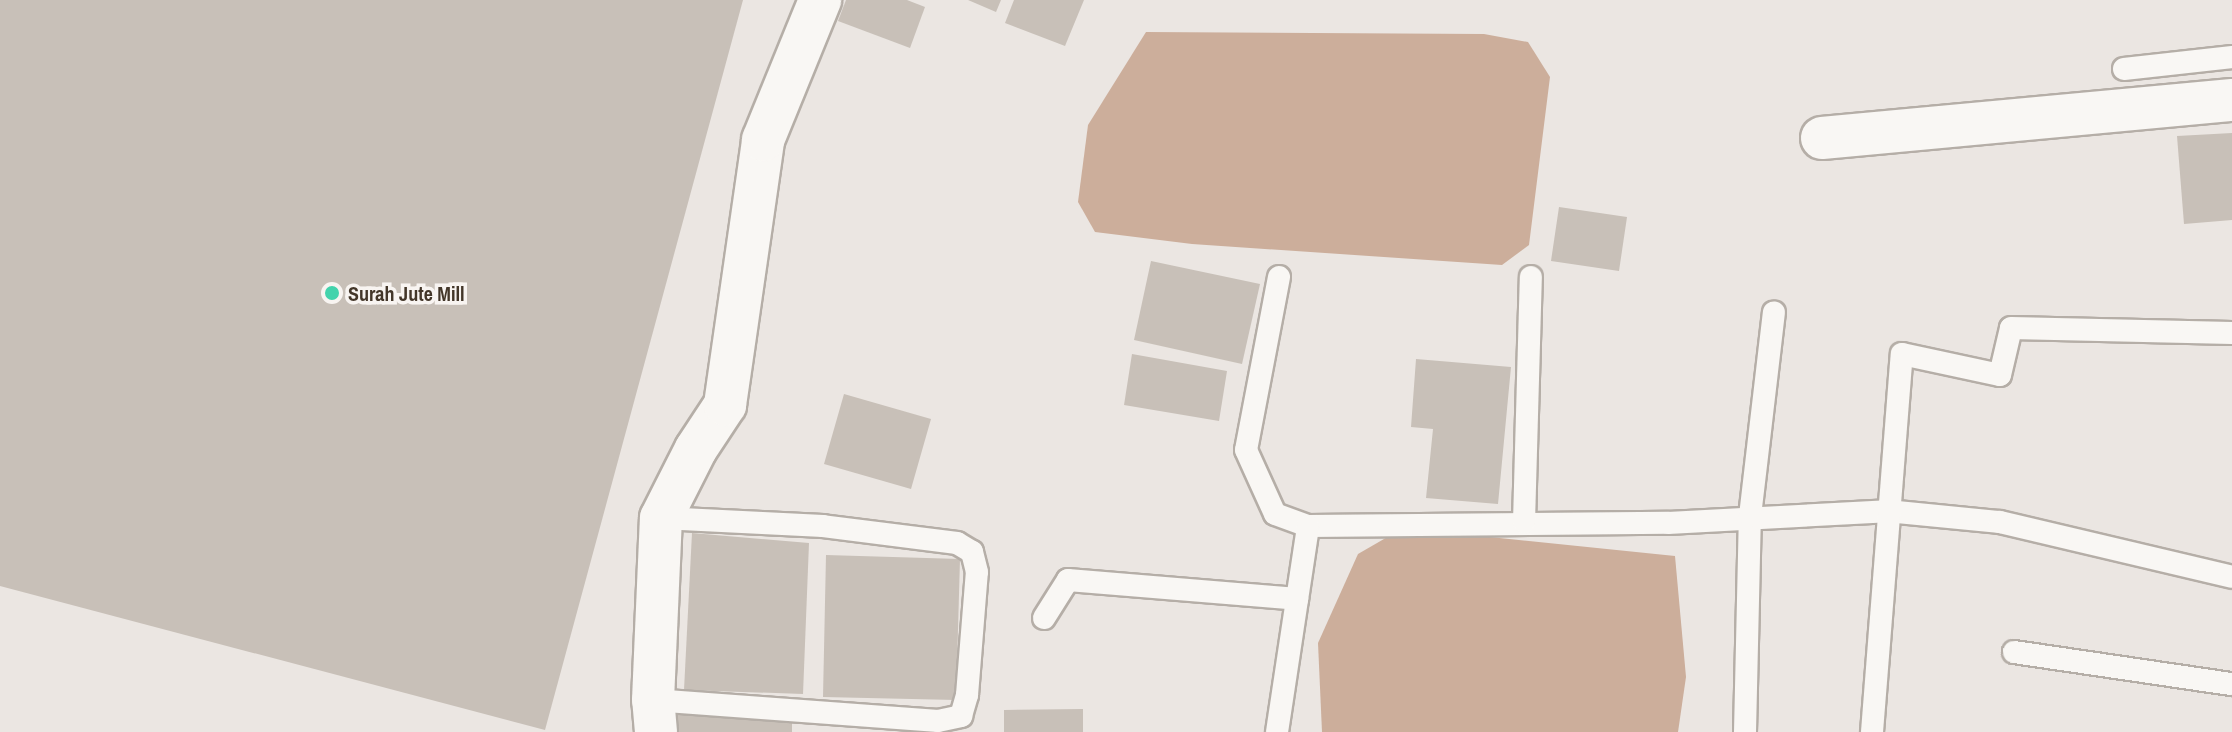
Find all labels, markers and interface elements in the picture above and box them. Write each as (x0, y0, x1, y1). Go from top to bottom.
place label: Surah Jute Mill (348, 281, 465, 305)
marker: Surah Jute Mill (323, 284, 341, 302)

